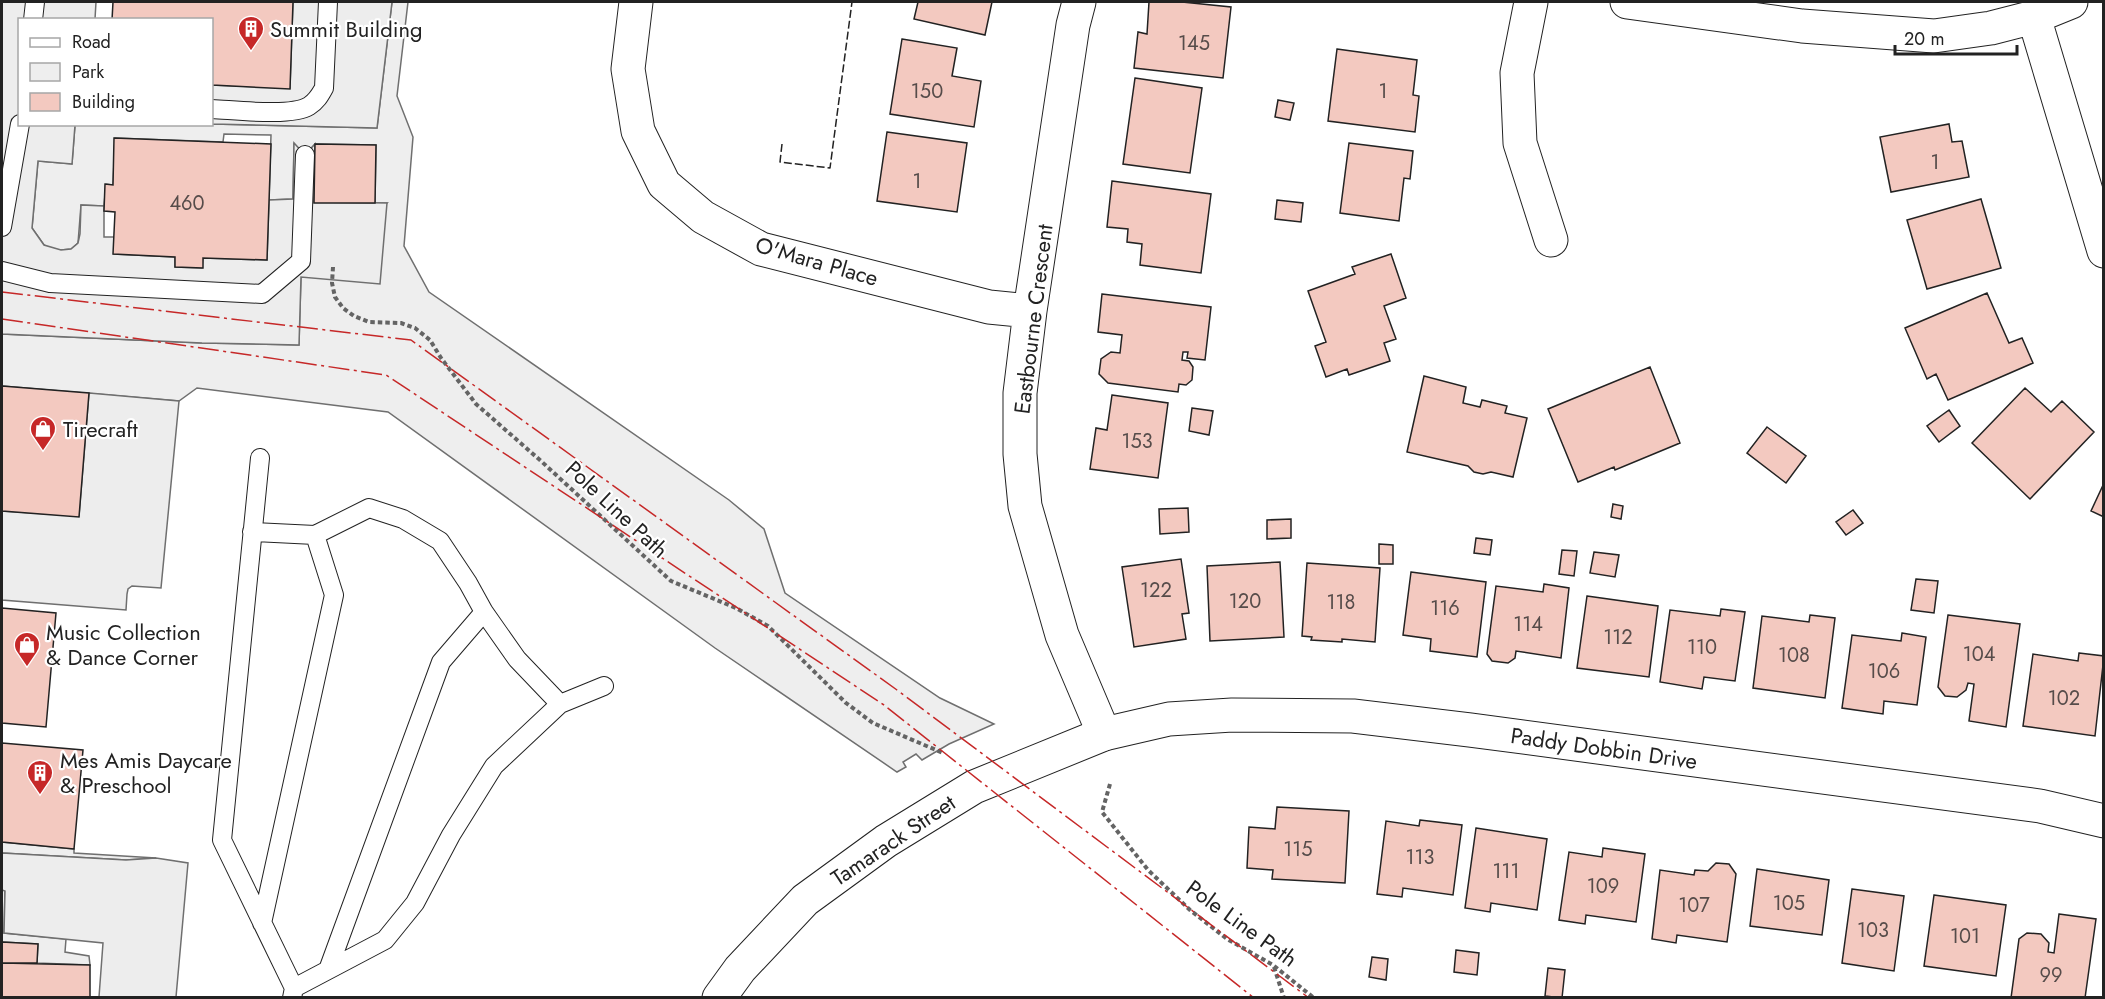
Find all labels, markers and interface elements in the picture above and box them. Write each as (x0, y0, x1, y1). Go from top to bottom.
place label: Summit Building (270, 13, 422, 45)
building icon: Summit Building (236, 14, 266, 52)
legend (18, 18, 213, 126)
scale bar (1895, 18, 2016, 56)
text: 20 m (1904, 26, 1944, 52)
text: Road (72, 29, 111, 55)
house number: 145 (1178, 29, 1210, 58)
text: Park (72, 59, 104, 85)
house number: 150 (911, 77, 943, 106)
house number: 1 (1379, 77, 1388, 106)
text: Building (72, 89, 135, 115)
house number: 1 (1931, 148, 1940, 177)
house number: 1 (913, 167, 922, 196)
house number: 460 (169, 189, 205, 218)
street label: Eastbourne Crescent (1005, 221, 1061, 416)
street label: O'Mara Place (752, 228, 882, 294)
place label: Tirecraft (63, 413, 138, 445)
shop icon: Tirecraft (28, 414, 58, 452)
house number: 153 (1121, 427, 1153, 456)
street label: Pole Line Path (558, 453, 676, 565)
house number: 122 (1140, 576, 1172, 605)
house number: 120 (1229, 587, 1261, 616)
house number: 118 (1327, 588, 1355, 617)
house number: 116 (1430, 594, 1460, 623)
house number: 114 (1513, 610, 1543, 639)
place label: Music Collection & Dance Corner (46, 616, 201, 673)
house number: 112 (1603, 623, 1633, 652)
shop icon: Music Collection & Dance Corner (12, 630, 42, 668)
house number: 110 (1687, 633, 1717, 662)
house number: 104 (1963, 640, 1996, 669)
house number: 108 (1778, 641, 1810, 670)
house number: 106 (1868, 657, 1900, 686)
house number: 102 (2048, 684, 2080, 713)
street label: Paddy Dobbin Drive (1509, 719, 1699, 777)
place label: Mes Amis Daycare & Preschool (60, 744, 232, 801)
building icon: Mes Amis Daycare & Preschool (25, 758, 55, 796)
street label: Tamarack Street (824, 786, 962, 893)
house number: 115 (1283, 835, 1313, 864)
house number: 113 (1406, 843, 1435, 872)
house number: 111 (1493, 857, 1520, 886)
street label: Pole Line Path (1180, 872, 1304, 974)
house number: 109 (1587, 872, 1619, 901)
house number: 105 (1773, 889, 1805, 918)
house number: 107 (1678, 891, 1710, 920)
house number: 103 (1857, 916, 1889, 945)
house number: 101 (1950, 922, 1980, 951)
house number: 99 (2039, 961, 2063, 990)

